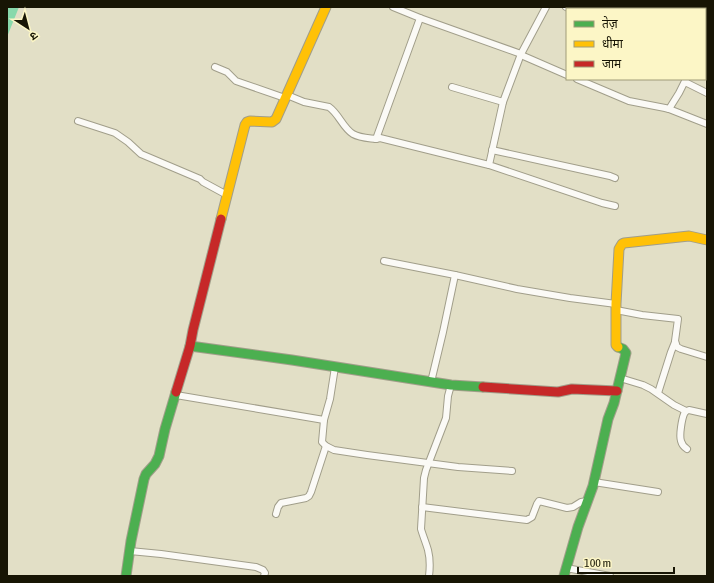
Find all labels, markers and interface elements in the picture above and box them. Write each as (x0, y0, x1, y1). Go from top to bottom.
north arrow (8, 8, 48, 48)
legend (566, 8, 706, 80)
text: तेज़ (602, 16, 619, 31)
text: उ (27, 29, 40, 43)
text: धीमा (602, 36, 624, 51)
text: जाम (602, 57, 622, 71)
scale bar (578, 549, 674, 575)
text: 100 m (584, 556, 611, 570)

